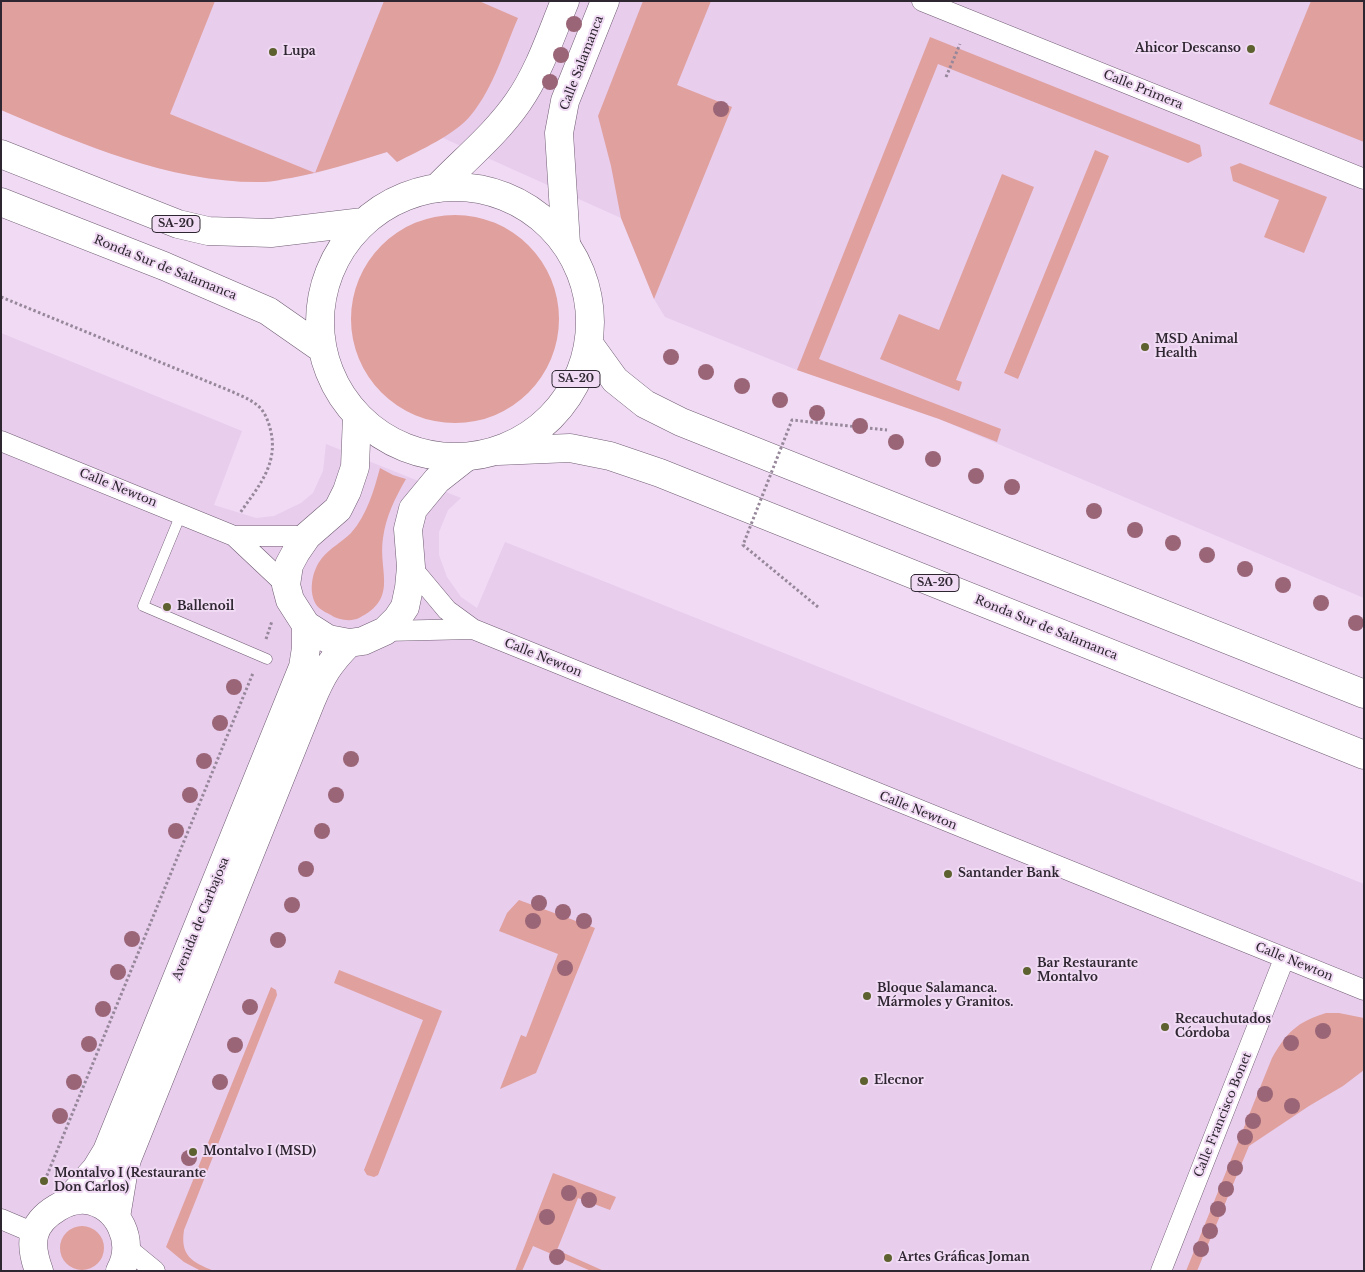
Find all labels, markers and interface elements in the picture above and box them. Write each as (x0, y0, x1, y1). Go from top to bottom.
street label: Calle Salamanca (557, 14, 607, 112)
place label: Ahicor Descanso (1135, 42, 1241, 56)
marker: Ahicor Descanso (1245, 43, 1257, 55)
place label: Lupa (283, 45, 316, 59)
marker: Lupa (267, 46, 279, 58)
street label: Calle Primera (1101, 67, 1185, 113)
road number: SA-20 (152, 215, 200, 232)
street label: Ronda Sur de Salamanca (91, 233, 239, 303)
place label: MSD Animal Health (1155, 333, 1238, 361)
marker: MSD Animal Health (1139, 341, 1151, 353)
road number: SA-20 (552, 370, 600, 388)
street label: Calle Newton (77, 466, 159, 510)
road number: SA-20 (911, 574, 959, 592)
street label: Ronda Sur de Salamanca (972, 593, 1120, 663)
place label: Ballenoil (177, 600, 234, 614)
marker: Ballenoil (161, 601, 173, 613)
street label: Calle Newton (502, 636, 584, 680)
street label: Calle Newton (877, 789, 959, 833)
street label: Avenida de Carbajosa (170, 855, 232, 983)
place label: Santander Bank (958, 867, 1059, 881)
marker: Santander Bank (942, 868, 954, 880)
street label: Calle Newton (1253, 940, 1335, 984)
place label: Bar Restaurante Montalvo (1037, 957, 1138, 985)
marker: Bar Restaurante Montalvo (1021, 965, 1033, 977)
place label: Bloque Salamanca. Mármoles y Granitos. (877, 982, 1013, 1010)
marker: Bloque Salamanca. Mármoles y Granitos. (861, 990, 873, 1002)
place label: Recauchutados Córdoba (1175, 1013, 1271, 1041)
marker: Recauchutados Córdoba (1159, 1021, 1171, 1033)
street label: Calle Francisco Bonet (1191, 1050, 1255, 1180)
place label: Elecnor (874, 1074, 924, 1088)
marker: Elecnor (858, 1075, 870, 1087)
place label: Montalvo I (MSD) (203, 1145, 316, 1159)
marker: Montalvo I (MSD) (187, 1146, 199, 1158)
place label: Montalvo I (Restaurante Don Carlos) (54, 1167, 206, 1195)
marker: Montalvo I (Restaurante Don Carlos) (38, 1175, 50, 1187)
place label: Artes Gráficas Joman (898, 1251, 1030, 1265)
marker: Artes Gráficas Joman (882, 1252, 894, 1264)

